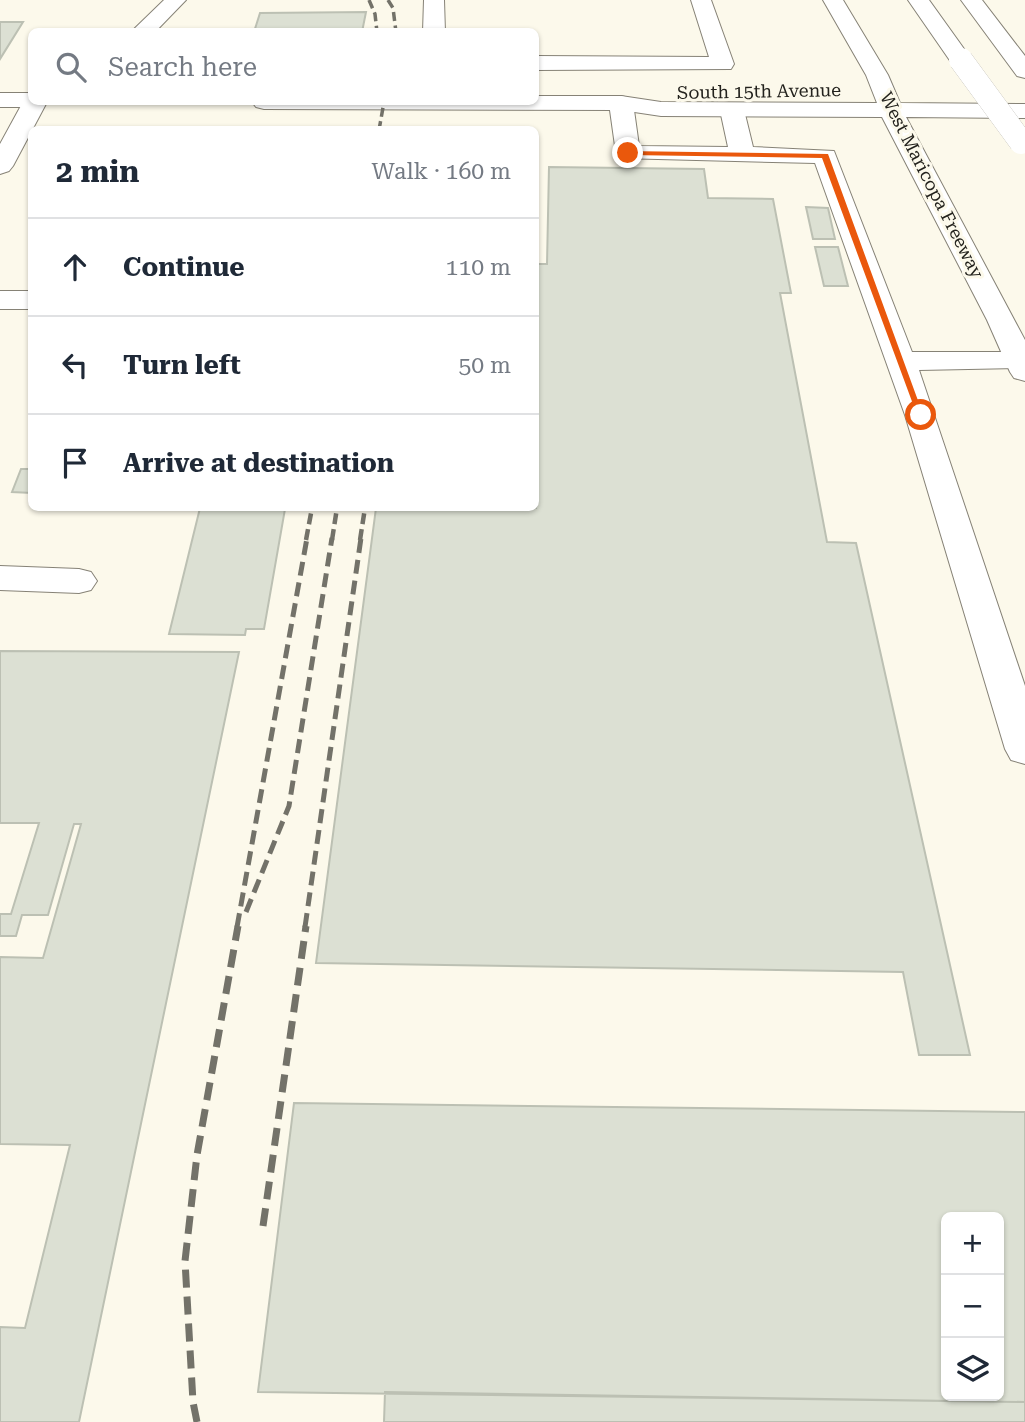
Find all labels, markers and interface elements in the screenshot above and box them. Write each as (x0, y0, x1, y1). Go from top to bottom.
search box (28, 28, 539, 105)
icon: search (52, 48, 90, 86)
text: Search here (108, 52, 257, 82)
street label: South 15th Avenue (677, 79, 841, 103)
street label: West Maricopa Freeway (876, 88, 988, 282)
route end (612, 137, 643, 168)
text: 2 min (56, 154, 139, 189)
text: Walk · 160 m (372, 158, 511, 185)
icon: ahead (56, 248, 94, 286)
text: Continue (123, 252, 245, 282)
text: 110 m (446, 254, 511, 281)
icon: left (56, 346, 94, 384)
text: Turn left (123, 350, 241, 380)
text: 50 m (458, 352, 511, 379)
route start (905, 399, 936, 430)
icon: arrive (56, 444, 94, 482)
text: Arrive at destination (123, 448, 394, 478)
map controls (941, 1212, 1004, 1401)
button: + (941, 1212, 1004, 1275)
button: − (941, 1275, 1004, 1338)
button: layers (941, 1338, 1004, 1401)

